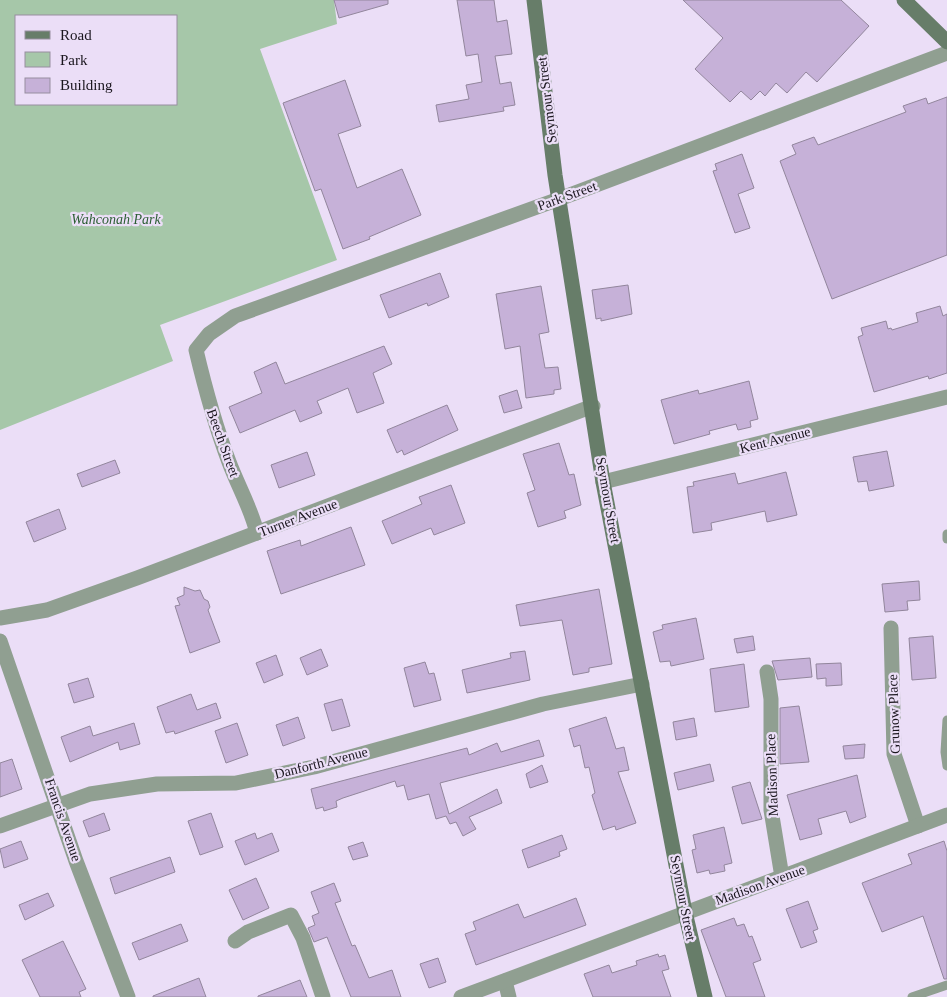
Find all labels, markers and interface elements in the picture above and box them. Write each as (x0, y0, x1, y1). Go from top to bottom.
legend (15, 15, 178, 105)
text: Road (60, 27, 92, 43)
text: Park (60, 52, 88, 68)
street label: Seymour Street (534, 56, 560, 144)
text: Building (60, 77, 113, 93)
street label: Park Street (535, 178, 599, 214)
park label: Wahconah Park (71, 212, 161, 227)
street label: Beech Street (204, 407, 242, 479)
street label: Kent Avenue (738, 424, 812, 456)
street label: Seymour Street (593, 456, 623, 544)
street label: Turner Avenue (257, 496, 339, 540)
street label: Grunow Place (885, 674, 903, 754)
street label: Madison Place (763, 733, 781, 817)
street label: Danforth Avenue (273, 744, 369, 782)
street label: Francis Avenue (42, 777, 84, 863)
street label: Seymour Street (667, 854, 699, 942)
street label: Madison Avenue (713, 862, 807, 908)

